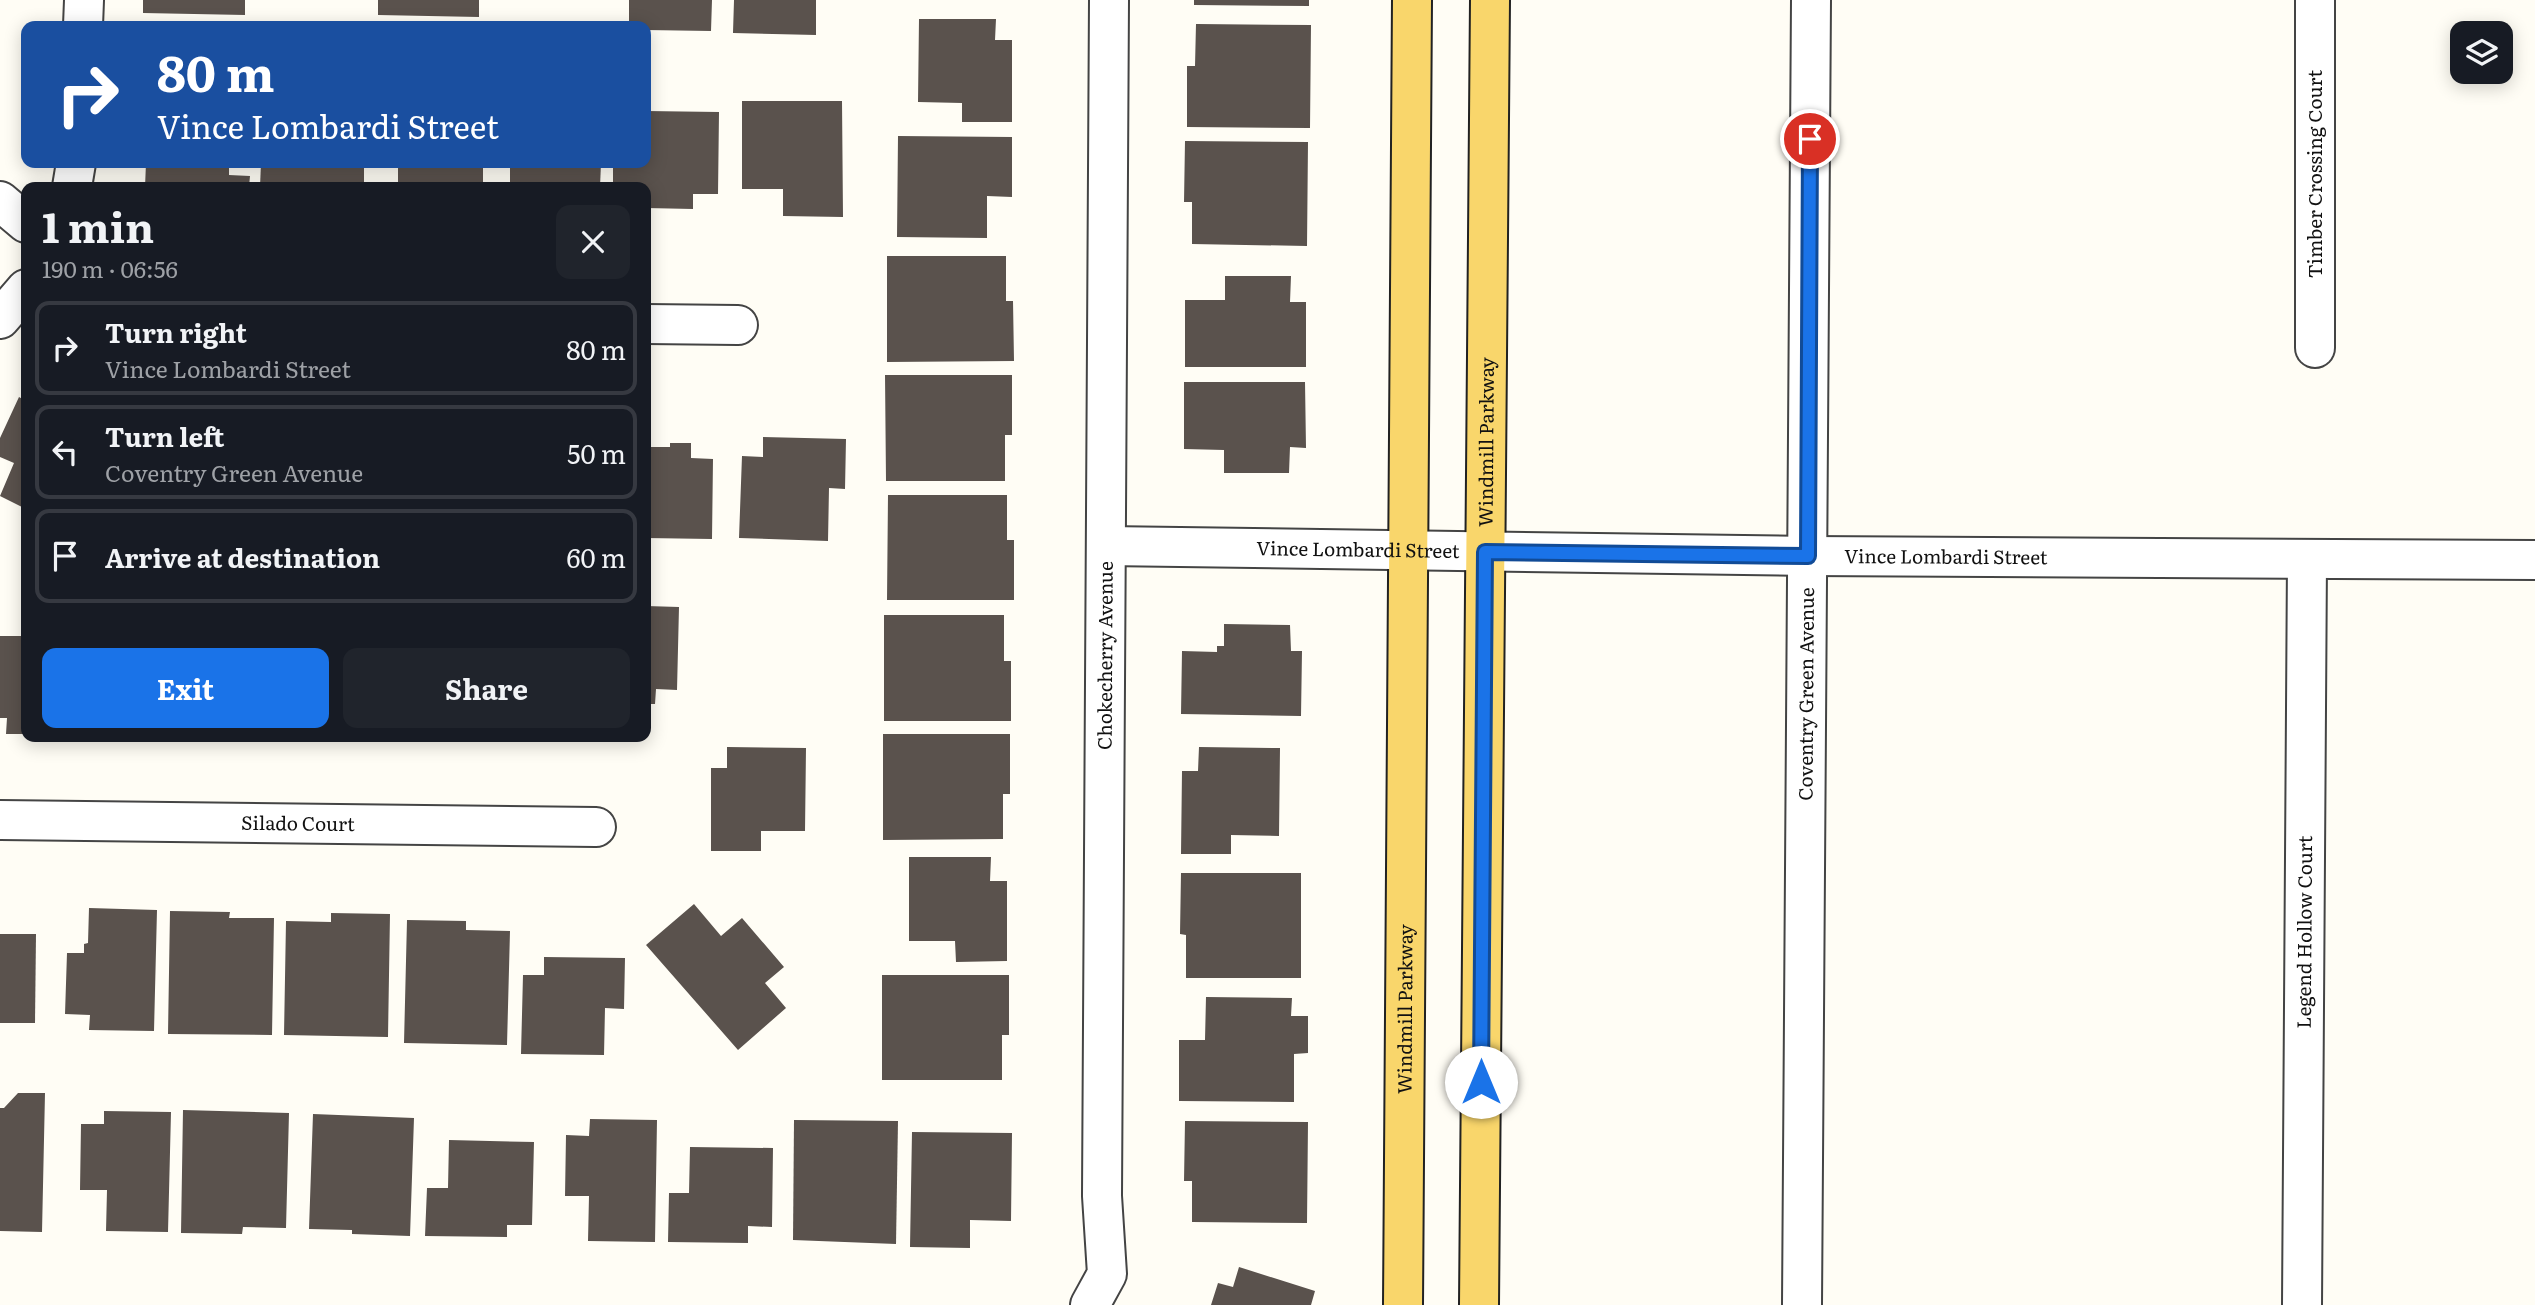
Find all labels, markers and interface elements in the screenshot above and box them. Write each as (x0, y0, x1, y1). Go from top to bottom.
map controls (2450, 21, 2513, 84)
button: layers (2450, 21, 2513, 84)
text: 80 m (157, 34, 275, 107)
icon: right (42, 49, 133, 140)
street label: Timber Crossing Court (2300, 69, 2328, 278)
text: Vince Lombardi Street (157, 101, 499, 149)
pin (1780, 109, 1840, 169)
icon: arrive (1791, 120, 1829, 158)
text: 1 min (42, 194, 154, 256)
button: close (556, 205, 630, 279)
text: 190 m · 06:56 (42, 251, 178, 285)
text: Turn right (105, 312, 247, 351)
icon: right (46, 329, 84, 367)
text: 80 m (566, 329, 626, 368)
text: Vince Lombardi Street (105, 351, 351, 385)
street label: Windmill Parkway (1471, 357, 1500, 527)
text: Turn left (105, 416, 224, 455)
icon: left (46, 433, 84, 471)
text: 50 m (567, 433, 626, 472)
text: Coventry Green Avenue (105, 455, 363, 489)
street label: Vince Lombardi Street (1256, 533, 1460, 564)
icon: arrive (46, 537, 84, 575)
text: Arrive at destination (105, 537, 380, 576)
text: 60 m (567, 537, 626, 576)
street label: Vince Lombardi Street (1844, 541, 2048, 570)
street label: Chokecherry Avenue (1090, 561, 1119, 750)
street label: Coventry Green Avenue (1790, 587, 1820, 801)
button: Exit (42, 648, 329, 728)
button: Share (343, 648, 630, 728)
street label: Silado Court (241, 808, 355, 837)
street label: Legend Hollow Court (2289, 835, 2318, 1029)
street label: Windmill Parkway (1389, 924, 1419, 1094)
position arrow (1444, 1045, 1518, 1119)

